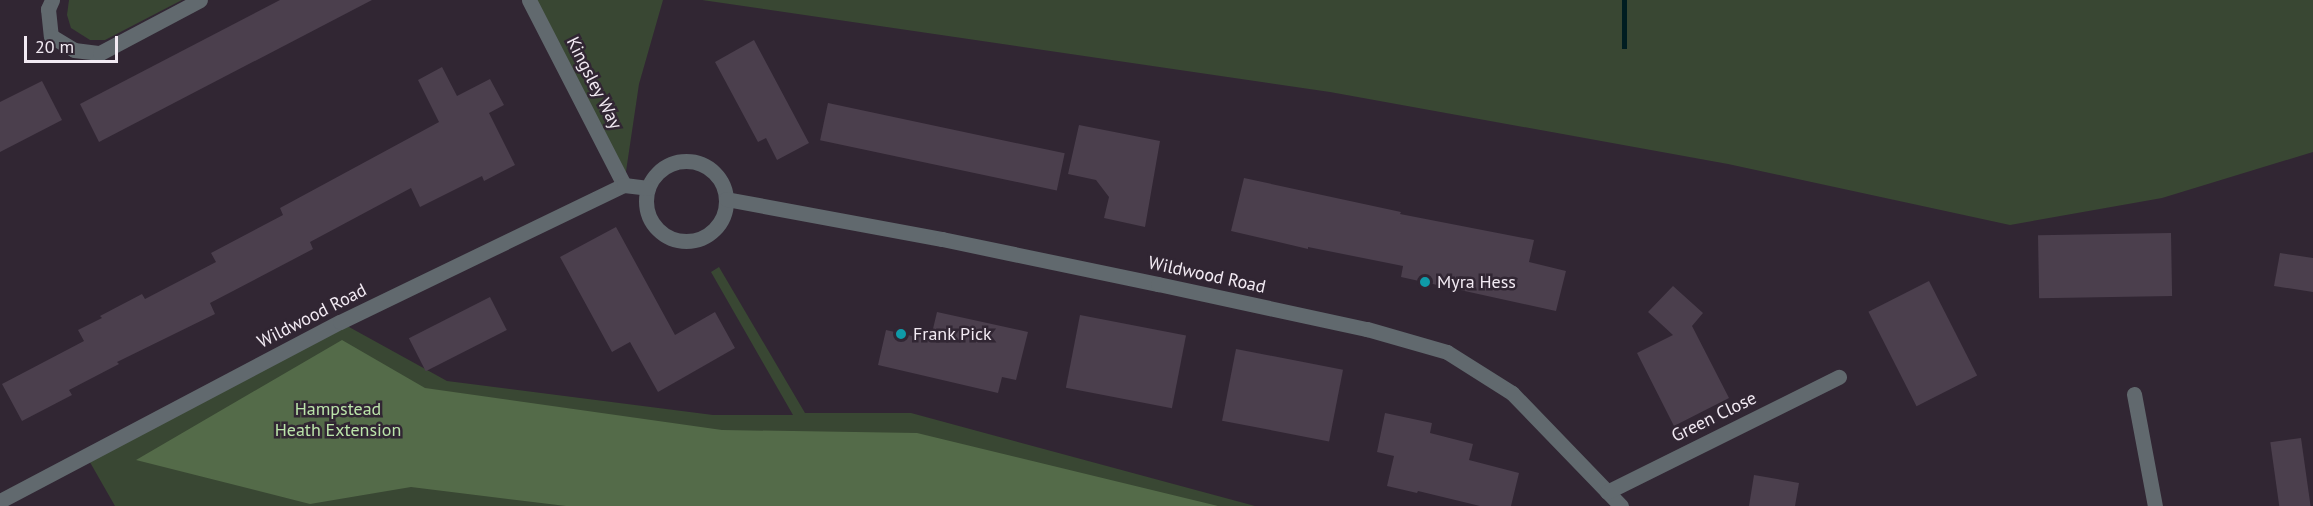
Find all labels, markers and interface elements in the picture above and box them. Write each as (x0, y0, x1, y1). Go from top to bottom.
scale bar (27, 24, 122, 62)
street label: Kingsley Way (561, 33, 627, 133)
text: 20 m (35, 35, 74, 58)
street label: Wildwood Road (1146, 252, 1268, 298)
place label: Myra Hess (1437, 271, 1516, 293)
marker: Myra Hess (1418, 275, 1432, 289)
street label: Wildwood Road (254, 279, 370, 353)
place label: Frank Pick (913, 323, 992, 345)
marker: Frank Pick (894, 327, 908, 341)
street label: Green Close (1668, 387, 1760, 447)
park label: Hampstead Heath Extension (275, 399, 401, 442)

